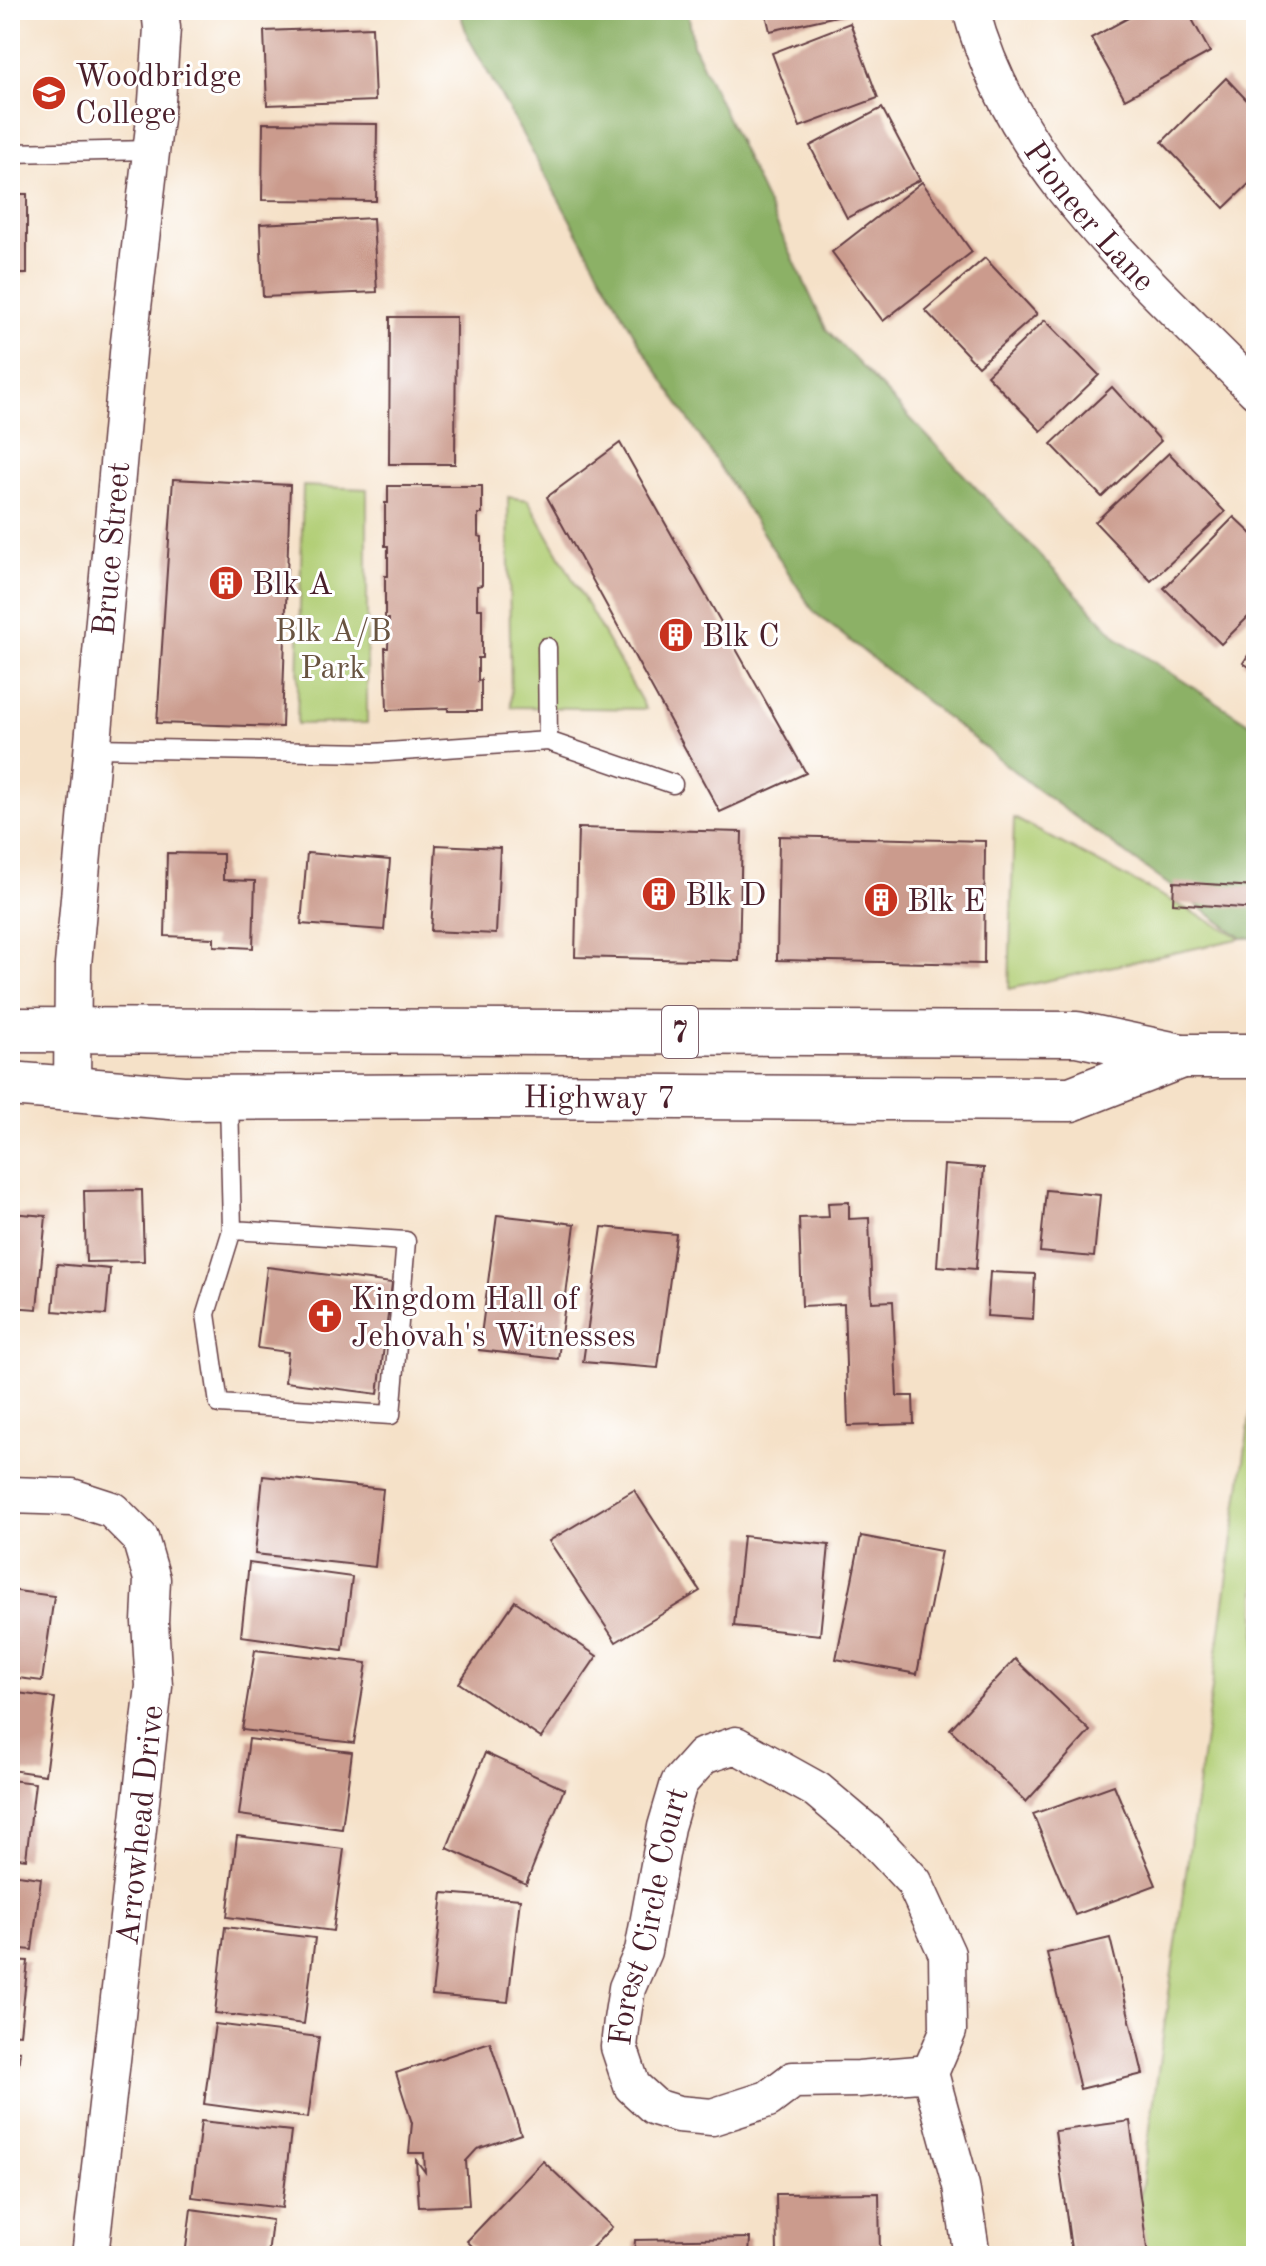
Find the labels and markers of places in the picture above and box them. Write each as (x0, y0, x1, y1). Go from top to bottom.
place label: Woodbridge College (75, 62, 241, 131)
school or university icon: Woodbridge College (30, 74, 68, 112)
building icon: Blk A (207, 564, 245, 602)
place label: Blk A (252, 570, 333, 602)
building icon: Blk C (657, 616, 695, 654)
place label: Blk C (702, 622, 780, 654)
building icon: Blk D (640, 875, 678, 913)
place label: Blk D (685, 881, 766, 913)
building icon: Blk E (862, 881, 900, 919)
place label: Blk E (907, 887, 985, 919)
place label: Kingdom Hall of Jehovah's Witnesses (351, 1285, 636, 1354)
church icon: Kingdom Hall of Jehovah's Witnesses (306, 1297, 344, 1335)

